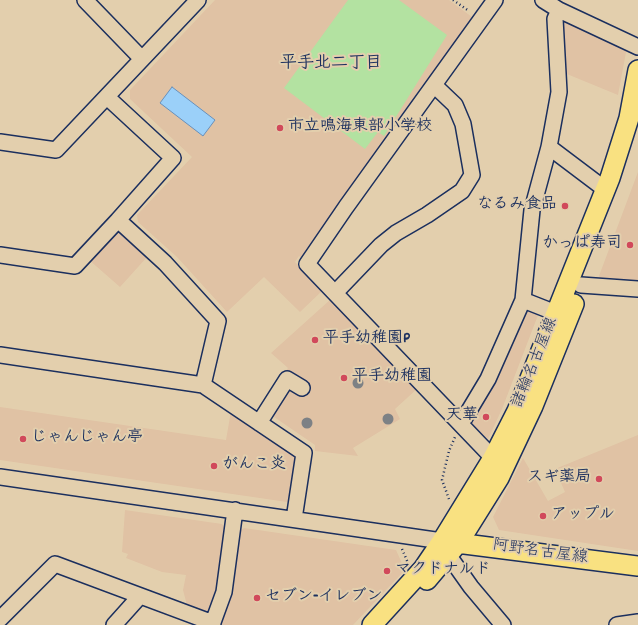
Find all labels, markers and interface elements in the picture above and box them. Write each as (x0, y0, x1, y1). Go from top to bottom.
district label: 平手北二丁目 (280, 55, 382, 75)
place label: 市立鳴海東部小学校 (288, 118, 432, 138)
marker: 市立鳴海東部小学校 (275, 123, 285, 133)
place label: なるみ食品 (477, 196, 557, 216)
marker: なるみ食品 (560, 201, 570, 211)
place label: かっぱ寿司 (542, 235, 622, 255)
marker: かっぱ寿司 (625, 240, 635, 250)
street label: 諸輪名古屋線 (509, 315, 563, 411)
place label: 平手幼稚園P (323, 330, 410, 350)
marker: 平手幼稚園P (310, 335, 320, 345)
place label: 平手幼稚園 (352, 368, 432, 388)
marker: 平手幼稚園 (339, 373, 349, 383)
place label: 天華 (446, 407, 478, 427)
marker: 天華 (481, 412, 491, 422)
place label: じゃんじゃん亭 (31, 429, 143, 449)
marker: じゃんじゃん亭 (18, 434, 28, 444)
place label: がんこ炎 (222, 456, 286, 476)
marker: がんこ炎 (209, 461, 219, 471)
place label: スギ薬局 (527, 469, 591, 489)
marker: スギ薬局 (594, 474, 604, 484)
place label: アップル (551, 506, 615, 526)
marker: アップル (538, 511, 548, 521)
street label: 阿野名古屋線 (491, 537, 589, 569)
place label: マクドナルド (395, 561, 491, 581)
marker: マクドナルド (382, 566, 392, 576)
place label: セブン-イレブン (265, 588, 382, 608)
marker: セブン-イレブン (252, 593, 262, 603)

